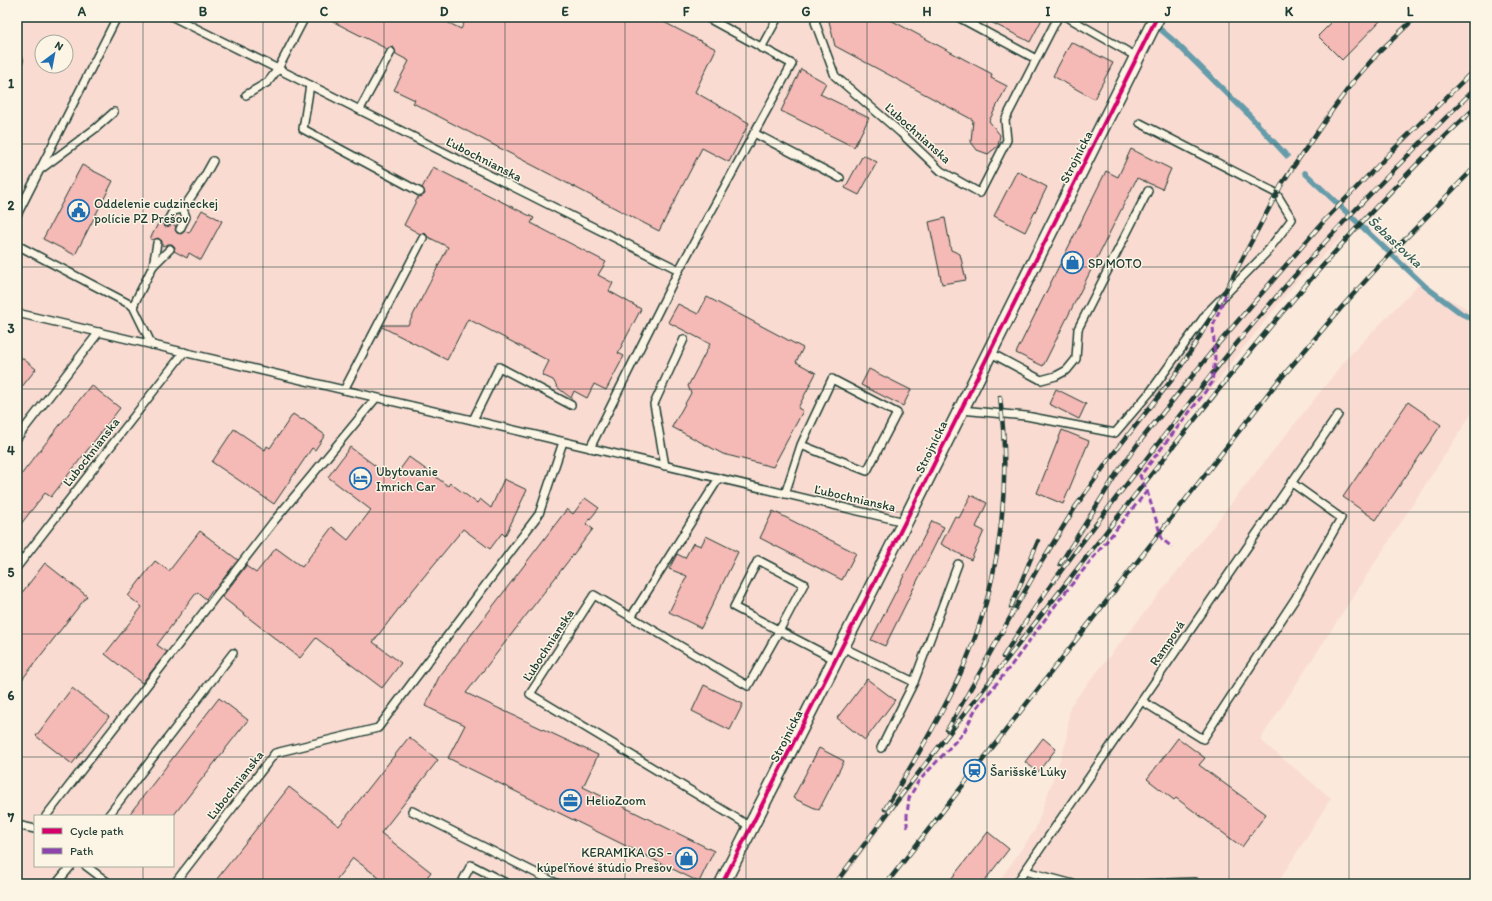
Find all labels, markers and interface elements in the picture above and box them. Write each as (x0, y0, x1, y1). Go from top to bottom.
text: A (77, 4, 87, 19)
text: B (199, 4, 208, 19)
text: C (320, 4, 329, 19)
text: D (440, 4, 449, 19)
text: E (561, 4, 569, 19)
text: F (683, 4, 690, 19)
text: G (802, 4, 811, 19)
text: H (923, 4, 932, 19)
text: I (1046, 4, 1051, 19)
text: J (1164, 4, 1172, 19)
text: K (1285, 4, 1294, 19)
text: L (1407, 4, 1414, 19)
north arrow (34, 34, 74, 74)
text: N (52, 38, 66, 53)
text: 1 (8, 76, 14, 91)
street label: Ľubochnianska (882, 100, 954, 167)
street label: Strojnícka (1056, 128, 1096, 186)
street label: Ľubochnianska (444, 133, 525, 185)
place label: Oddelenie cudzineckej polície PZ Prešov (94, 196, 218, 226)
public building icon: Oddelenie cudzineckej polície PZ Prešov (65, 197, 91, 223)
text: 2 (8, 198, 15, 213)
water label: Šebastovka (1364, 213, 1426, 272)
shop icon: SP MOTO (1060, 250, 1086, 276)
place label: SP MOTO (1088, 256, 1142, 271)
text: 3 (7, 321, 15, 336)
street label: Ľubochnianska (59, 414, 123, 489)
street label: Strojnícka (912, 418, 950, 476)
text: 4 (7, 443, 15, 458)
place label: Ubytovanie Imrich Car (376, 464, 438, 494)
hotel icon: Ubytovanie Imrich Car (347, 465, 373, 491)
street label: Ľubochnianska (813, 481, 898, 515)
text: 5 (8, 565, 15, 580)
street label: Ľubochnianska (519, 606, 577, 684)
street label: Rampová (1146, 617, 1188, 668)
text: 6 (8, 688, 15, 703)
street label: Strojnícka (766, 707, 806, 765)
street label: Ľubochnianska (203, 747, 267, 822)
station icon: Šarišské Lúky (961, 758, 987, 784)
place label: Šarišské Lúky (990, 764, 1066, 779)
office icon: HelioZoom (558, 787, 584, 813)
place label: HelioZoom (586, 793, 646, 808)
text: 7 (7, 810, 15, 825)
legend (34, 815, 174, 867)
text: Cycle path (70, 824, 124, 838)
text: Path (70, 844, 93, 858)
place label: KERAMIKA GS - kúpeľňové štúdio Prešov (537, 845, 672, 875)
shop icon: KERAMIKA GS - kúpeľňové štúdio Prešov (674, 846, 700, 872)

